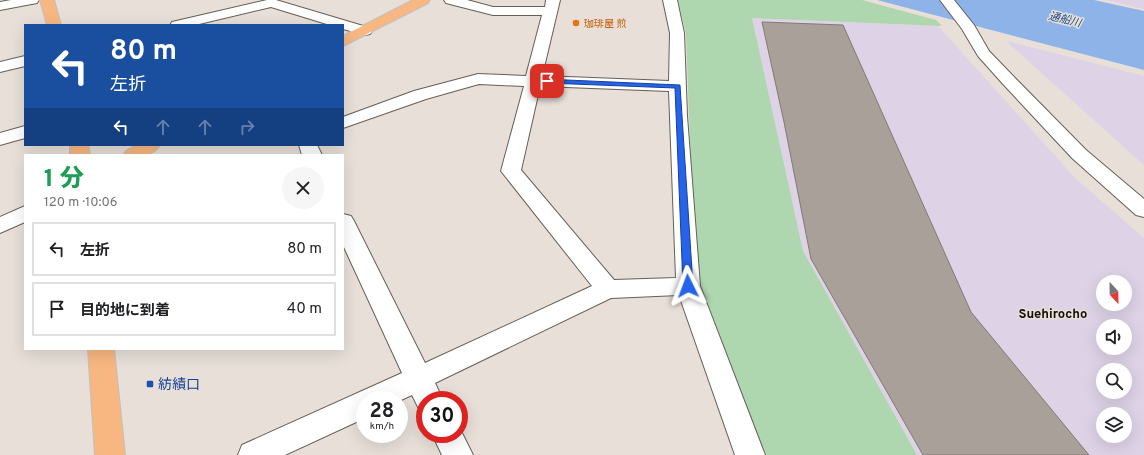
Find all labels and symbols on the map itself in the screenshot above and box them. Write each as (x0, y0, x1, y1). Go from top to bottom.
water label: 通船川 (1047, 9, 1083, 31)
marker: 珈琲屋 煎 (571, 18, 581, 28)
place label: 珈琲屋 煎 (584, 18, 626, 31)
pin (530, 64, 564, 98)
position arrow (667, 265, 709, 307)
north arrow (1096, 275, 1132, 311)
district label: Suehirocho (1019, 307, 1087, 323)
place label: 紡績口 (158, 377, 200, 394)
marker: 紡績口 (145, 379, 155, 389)
speed limit sign: 30 (416, 391, 468, 443)

